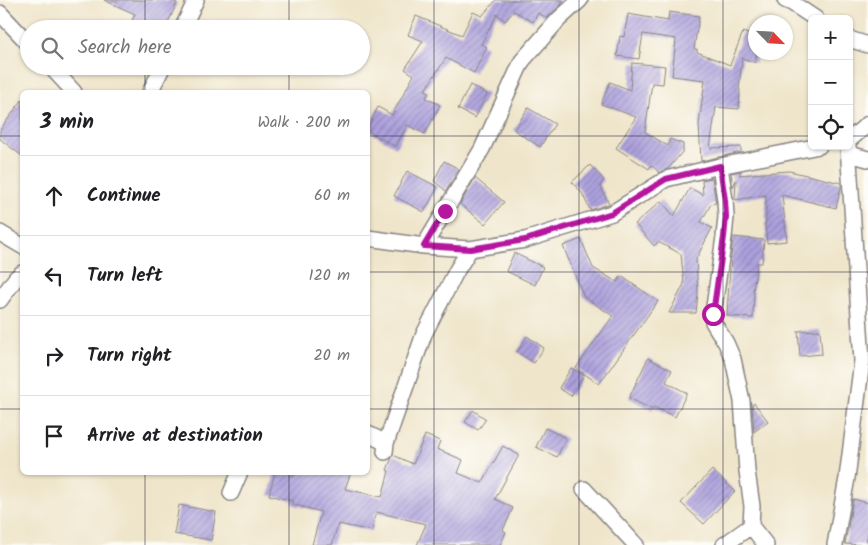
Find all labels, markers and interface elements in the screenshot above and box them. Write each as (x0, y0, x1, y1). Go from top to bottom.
north arrow (748, 15, 793, 60)
map controls (808, 15, 853, 150)
button: + (808, 15, 853, 60)
search box (20, 20, 370, 75)
text: Search here (78, 33, 172, 63)
icon: search (38, 34, 66, 62)
button: − (808, 60, 853, 105)
button: locate (808, 105, 853, 150)
text: 3 min (40, 106, 94, 139)
text: Walk · 200 m (257, 110, 350, 135)
text: Continue (87, 181, 160, 211)
icon: ahead (40, 182, 68, 210)
text: 60 m (314, 183, 350, 208)
route end (434, 200, 457, 223)
text: Turn left (87, 261, 162, 291)
icon: left (40, 262, 68, 290)
text: 120 m (309, 263, 350, 288)
route start (702, 303, 725, 326)
text: Turn right (87, 341, 172, 371)
icon: right (40, 342, 68, 370)
text: 20 m (314, 343, 350, 368)
text: Arrive at destination (87, 421, 263, 451)
icon: arrive (40, 422, 68, 450)

